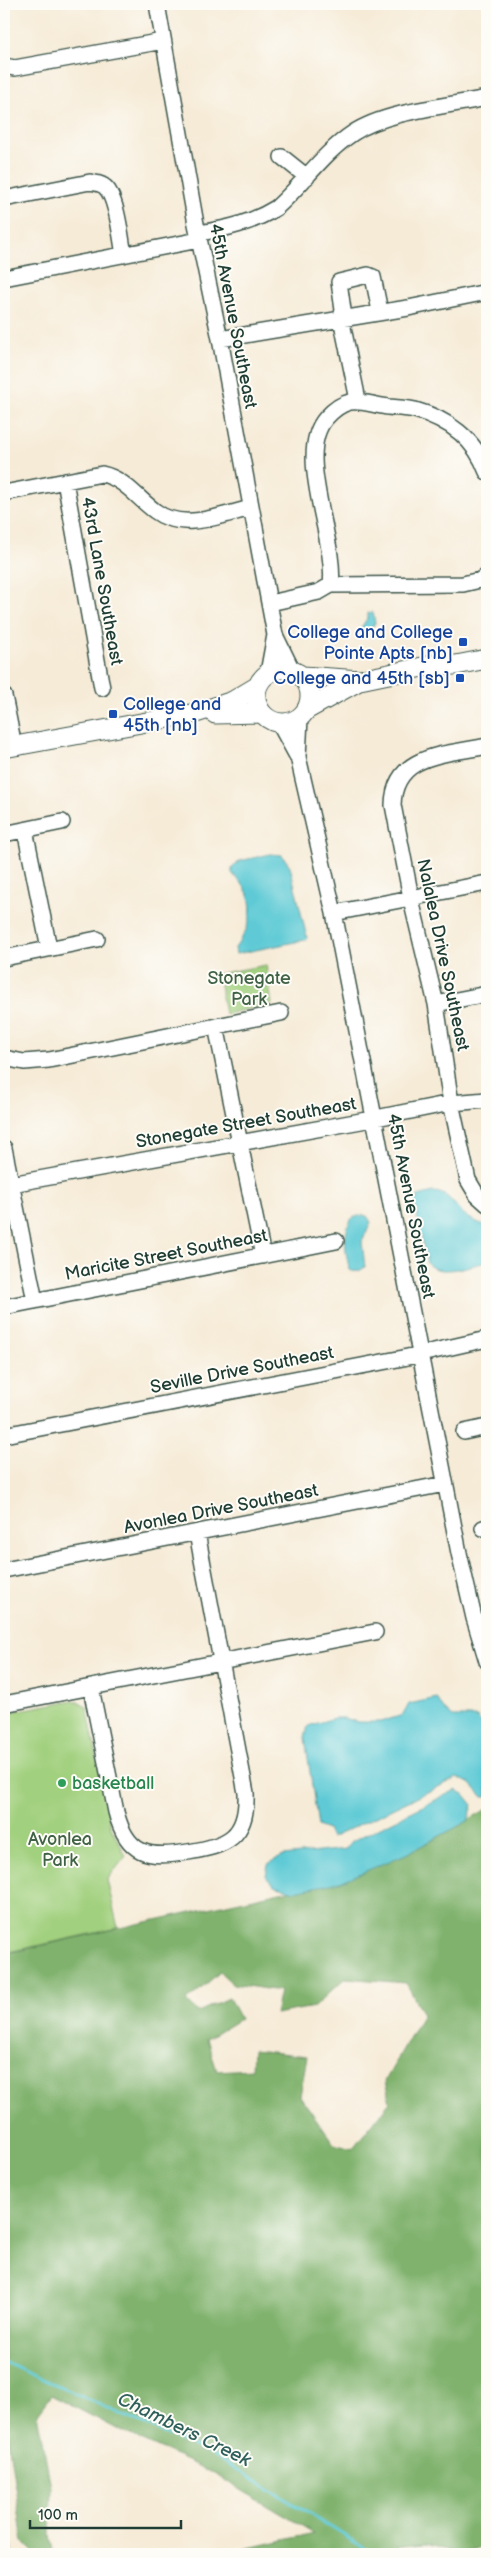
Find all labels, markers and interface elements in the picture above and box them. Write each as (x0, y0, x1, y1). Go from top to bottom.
street label: 45th Avenue Southeast (205, 222, 261, 411)
street label: 43rd Lane Southeast (77, 495, 127, 667)
place label: College and College Pointe Apts [nb] (287, 622, 453, 664)
marker: College and College Pointe Apts [nb] (457, 636, 469, 648)
place label: College and 45th [sb] (273, 668, 450, 689)
marker: College and 45th [sb] (454, 672, 466, 684)
place label: College and 45th [nb] (123, 694, 221, 736)
marker: College and 45th [nb] (107, 708, 119, 720)
street label: Nalalea Drive Southeast (412, 857, 474, 1053)
park label: Stonegate Park (207, 968, 291, 1010)
street label: Stonegate Street Southeast (134, 1093, 358, 1153)
street label: 45th Avenue Southeast (383, 1112, 439, 1301)
street label: Maricite Street Southeast (63, 1225, 270, 1285)
street label: Seville Drive Southeast (149, 1342, 336, 1398)
street label: Avonlea Drive Southeast (122, 1480, 320, 1538)
place label: basketball (72, 1773, 154, 1794)
marker: basketball (56, 1777, 68, 1789)
park label: Avonlea Park (28, 1829, 92, 1871)
water label: Chambers Creek (114, 2388, 255, 2472)
scale bar (30, 2498, 181, 2530)
text: 100 m (38, 2506, 78, 2525)

